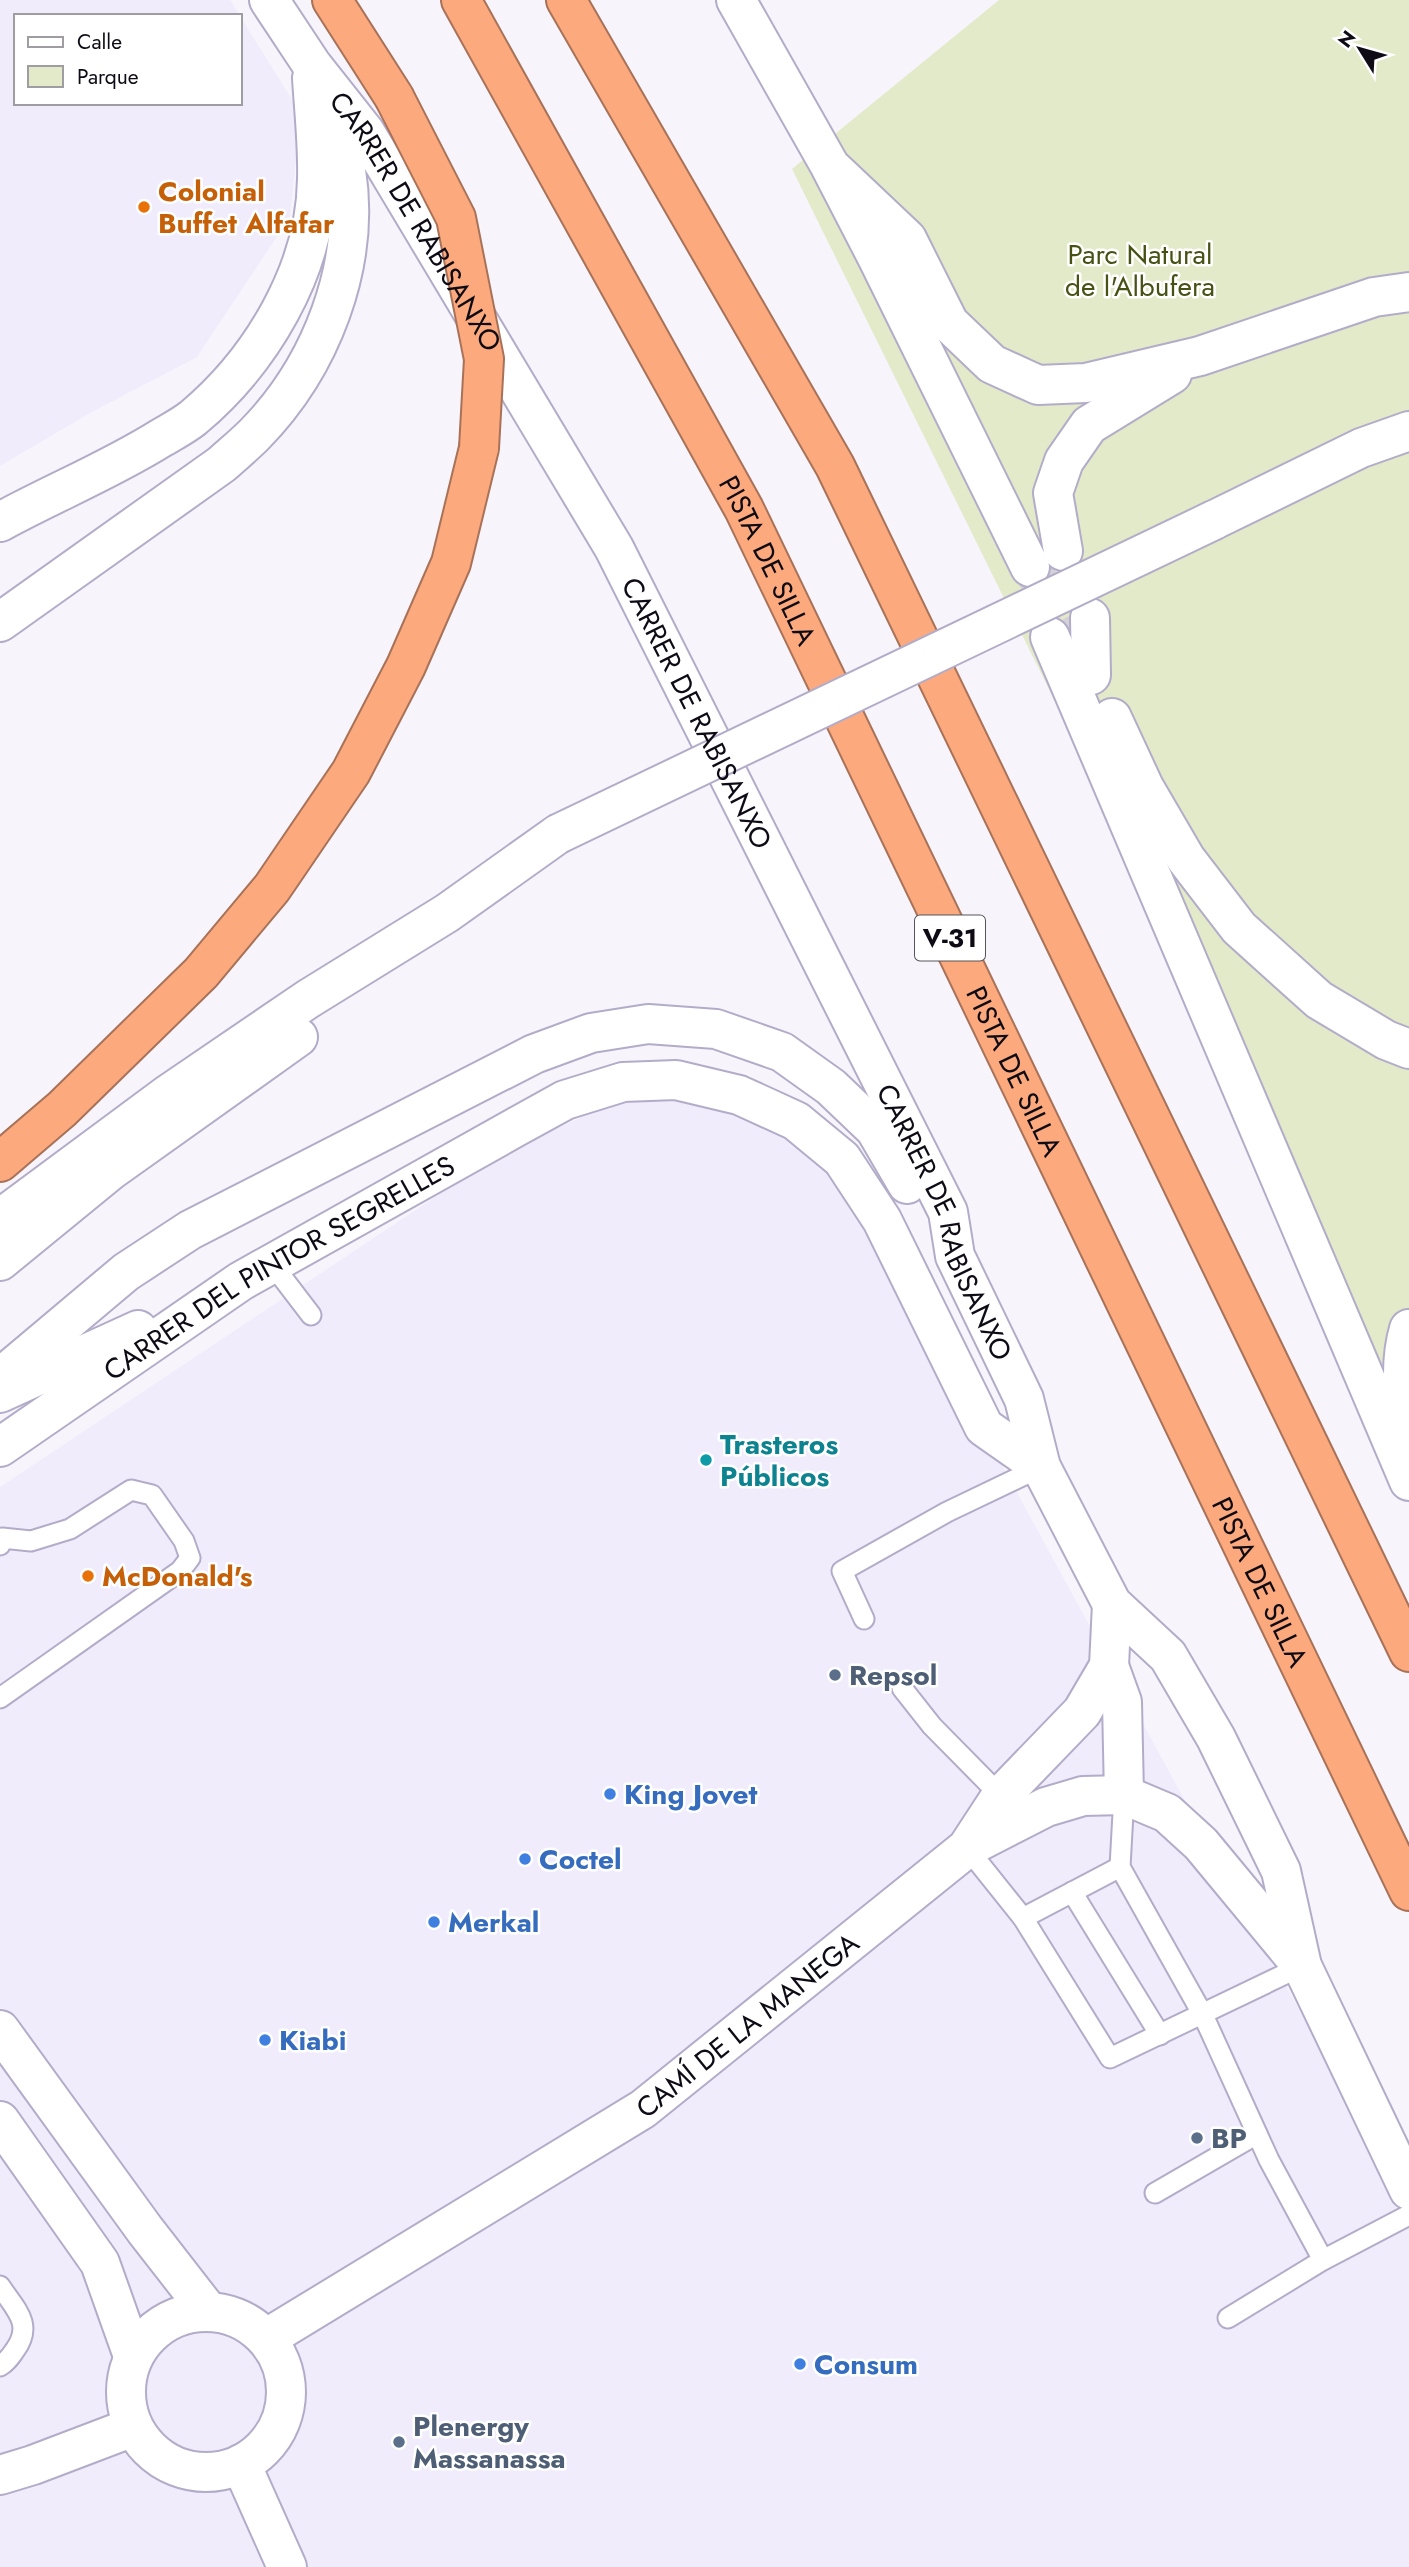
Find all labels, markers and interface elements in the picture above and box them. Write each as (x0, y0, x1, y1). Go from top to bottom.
legend (14, 14, 242, 105)
north arrow (1325, 14, 1395, 84)
text: N (1331, 25, 1362, 53)
text: Calle (77, 27, 122, 57)
text: Parque (77, 62, 139, 92)
street label: CARRER DE RABISANXO (319, 83, 512, 359)
place label: Colonial Buffet Alfafar (158, 171, 335, 244)
marker: Colonial Buffet Alfafar (136, 199, 152, 215)
park label: Parc Natural de l'Albufera (1065, 234, 1215, 307)
street label: PISTA DE SILLA (708, 468, 827, 653)
street label: CARRER DE RABISANXO (611, 570, 782, 856)
road number: V-31 (915, 916, 985, 960)
street label: PISTA DE SILLA (956, 979, 1073, 1164)
street label: CARRER DE RABISANXO (866, 1077, 1022, 1368)
street label: CARRER DEL PINTOR SEGRELLES (95, 1145, 462, 1391)
place label: Trasteros Públicos (720, 1424, 838, 1497)
marker: Trasteros Públicos (698, 1452, 714, 1468)
street label: PISTA DE SILLA (1201, 1490, 1318, 1675)
place label: McDonald's (102, 1556, 253, 1597)
marker: McDonald's (80, 1568, 96, 1584)
place label: Repsol (849, 1655, 937, 1696)
marker: Repsol (827, 1667, 843, 1683)
place label: King Jovet (624, 1774, 758, 1815)
marker: King Jovet (602, 1786, 618, 1802)
place label: Coctel (539, 1839, 622, 1880)
marker: Coctel (517, 1851, 533, 1867)
place label: Merkal (448, 1902, 539, 1943)
marker: Merkal (426, 1914, 442, 1930)
street label: CAMÍ DE LA MANEGA (627, 1923, 868, 2128)
place label: Kiabi (279, 2020, 346, 2061)
marker: Kiabi (257, 2032, 273, 2048)
place label: BP (1211, 2118, 1247, 2159)
marker: BP (1189, 2130, 1205, 2146)
place label: Consum (814, 2344, 918, 2385)
marker: Consum (792, 2356, 808, 2372)
place label: Plenergy Massanassa (413, 2406, 566, 2479)
marker: Plenergy Massanassa (391, 2434, 407, 2450)

